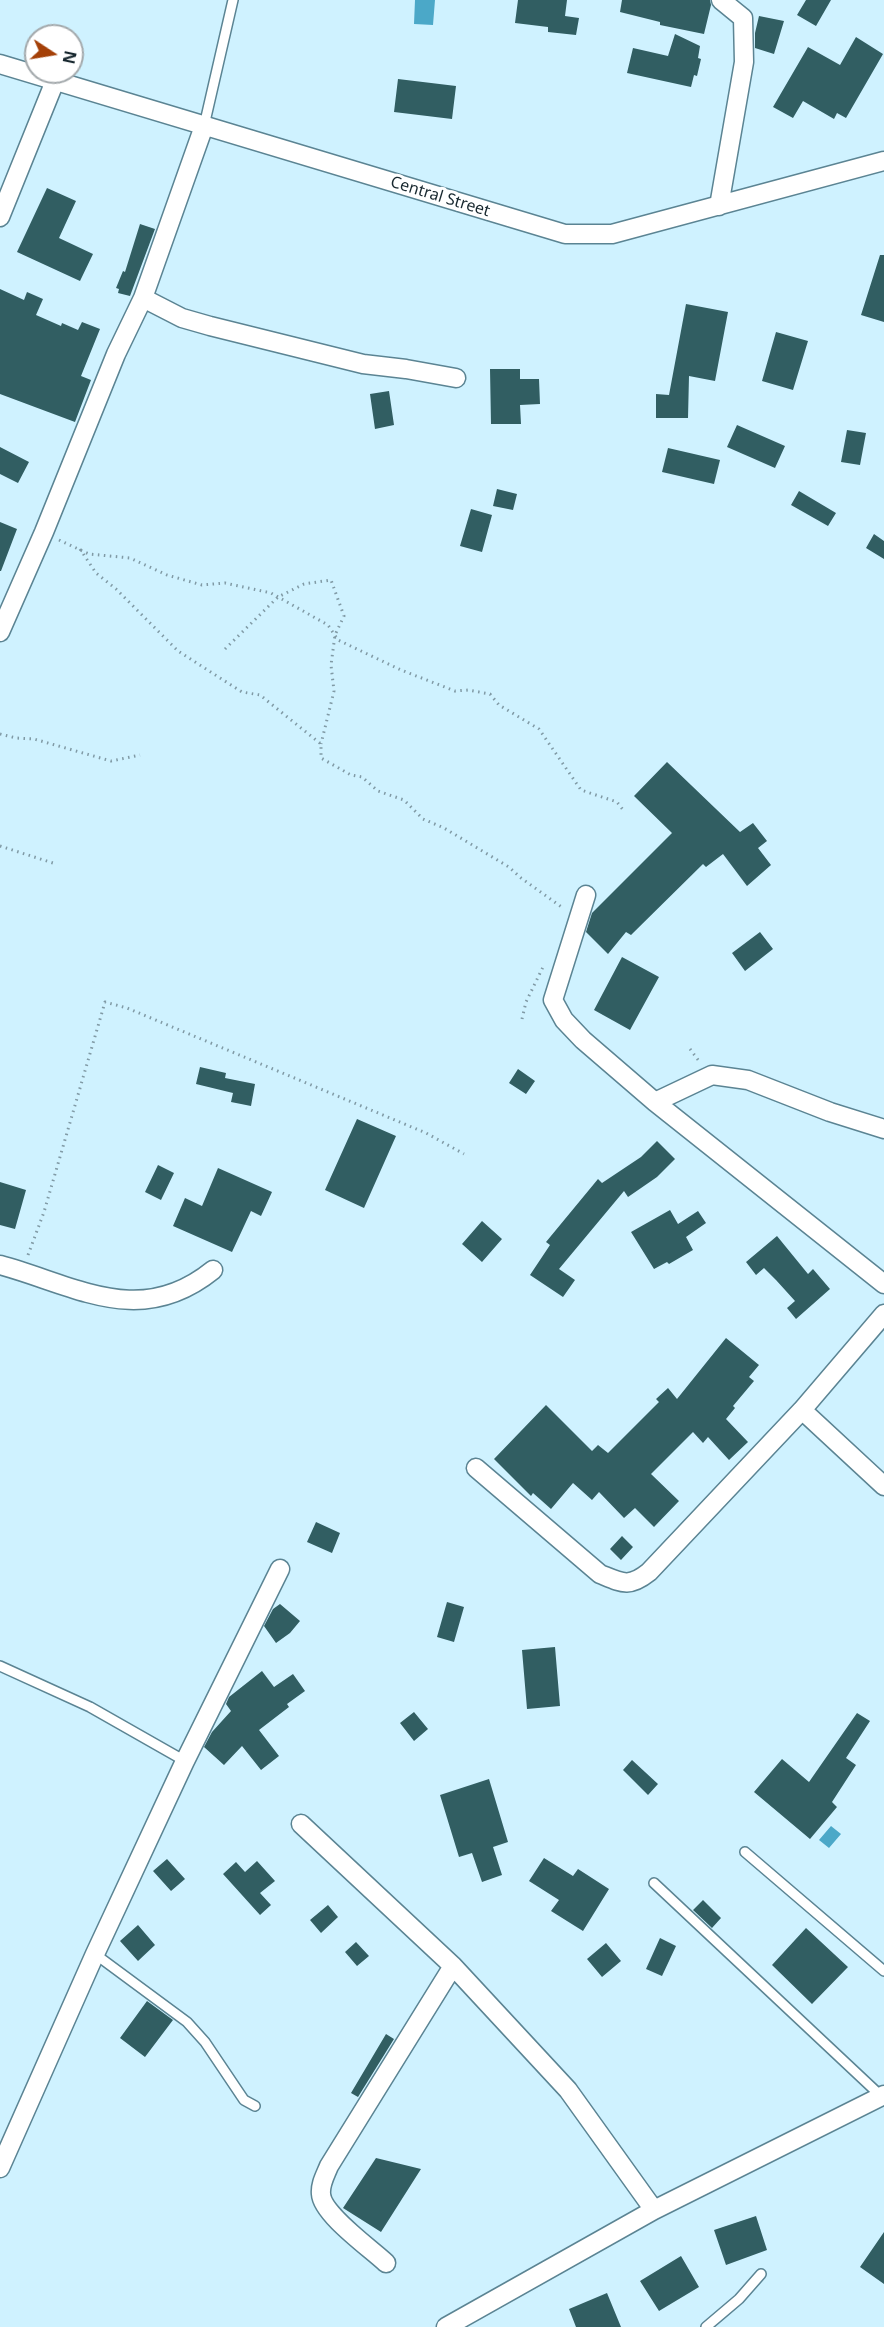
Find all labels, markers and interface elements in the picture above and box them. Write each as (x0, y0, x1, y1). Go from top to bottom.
north arrow (24, 24, 84, 84)
text: N (58, 49, 82, 66)
street label: Central Street (388, 173, 492, 221)

